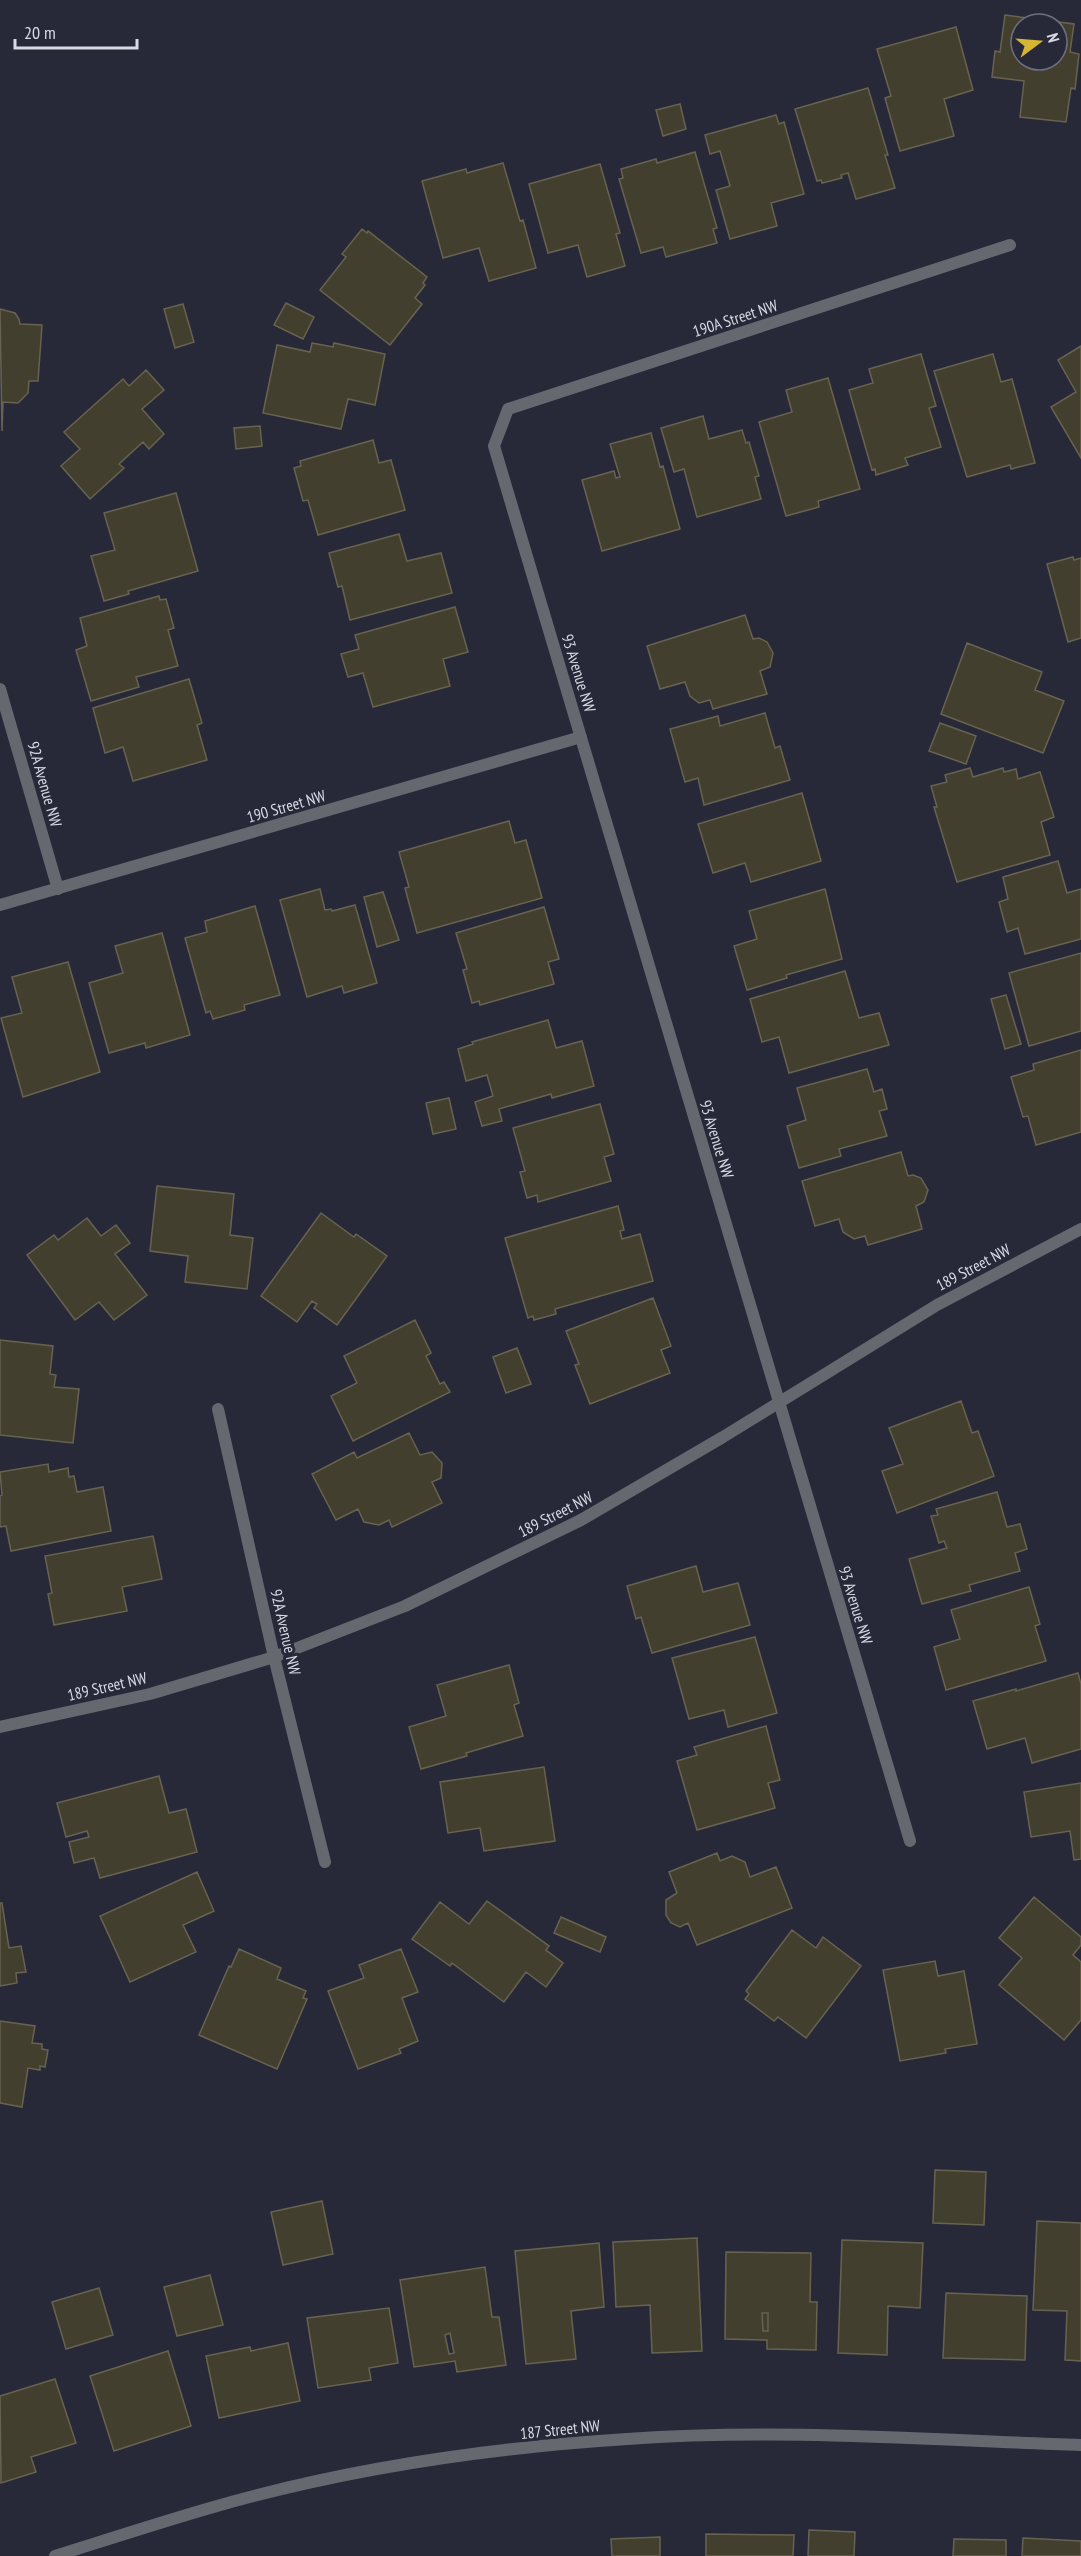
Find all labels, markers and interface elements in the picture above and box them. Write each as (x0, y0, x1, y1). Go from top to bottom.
scale bar (15, 12, 136, 50)
north arrow (1009, 12, 1069, 72)
text: 20 m (24, 21, 56, 44)
text: N (1043, 31, 1064, 45)
street label: 190A Street NW (690, 295, 780, 341)
street label: 93 Avenue NW (558, 632, 600, 715)
street label: 92A Avenue NW (23, 739, 67, 829)
street label: 190 Street NW (244, 785, 328, 827)
street label: 93 Avenue NW (696, 1098, 738, 1181)
street label: 189 Street NW (933, 1239, 1014, 1295)
street label: 189 Street NW (514, 1487, 596, 1541)
street label: 93 Avenue NW (835, 1564, 877, 1647)
street label: 92A Avenue NW (266, 1587, 306, 1677)
street label: 189 Street NW (65, 1667, 149, 1705)
street label: 187 Street NW (519, 2415, 601, 2443)

